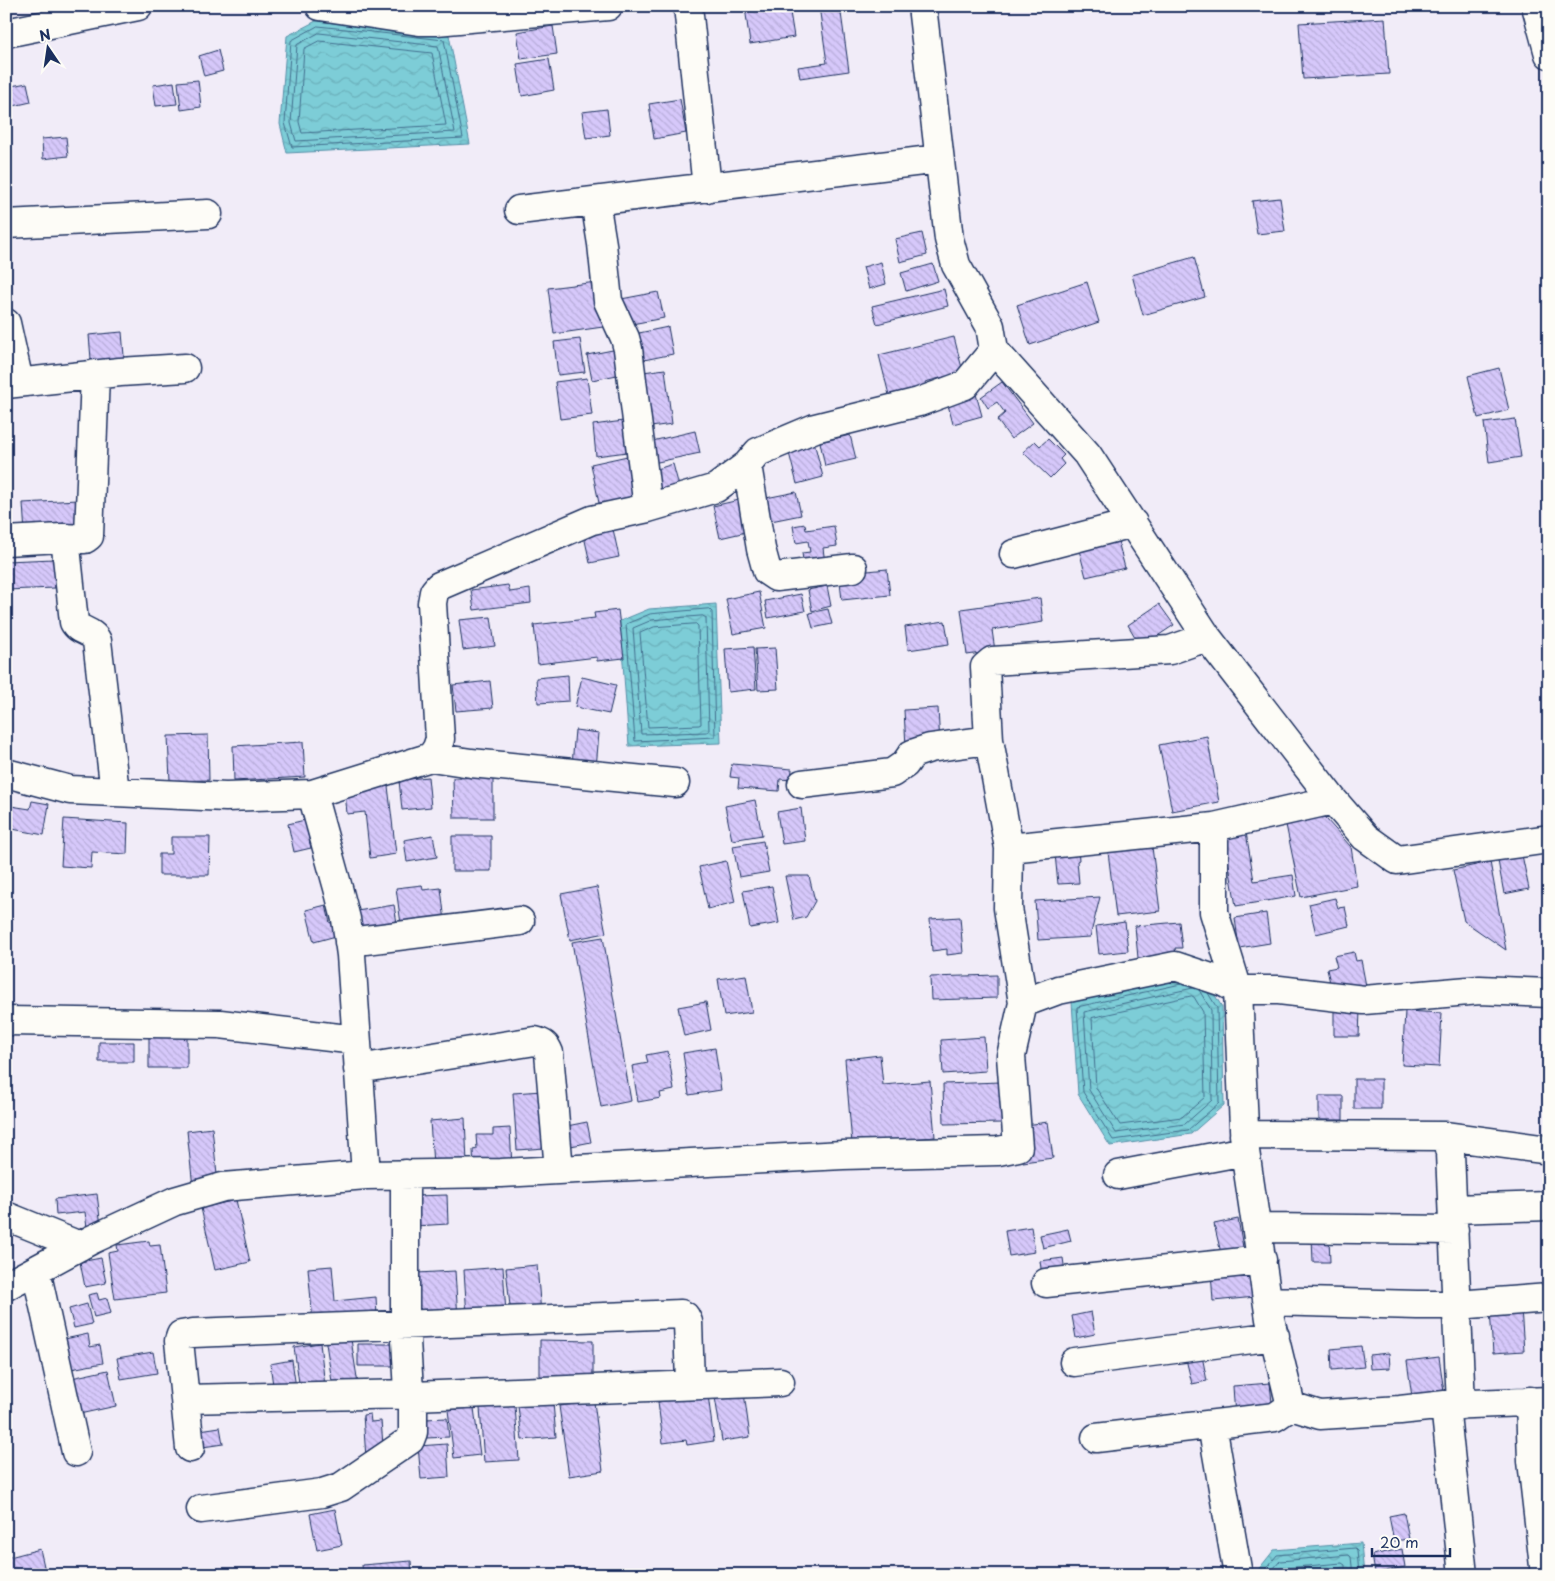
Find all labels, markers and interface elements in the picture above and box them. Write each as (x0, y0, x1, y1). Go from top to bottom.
north arrow (22, 22, 72, 72)
text: N (37, 23, 53, 46)
scale bar (1372, 1526, 1450, 1558)
text: 20 m (1380, 1530, 1419, 1553)

